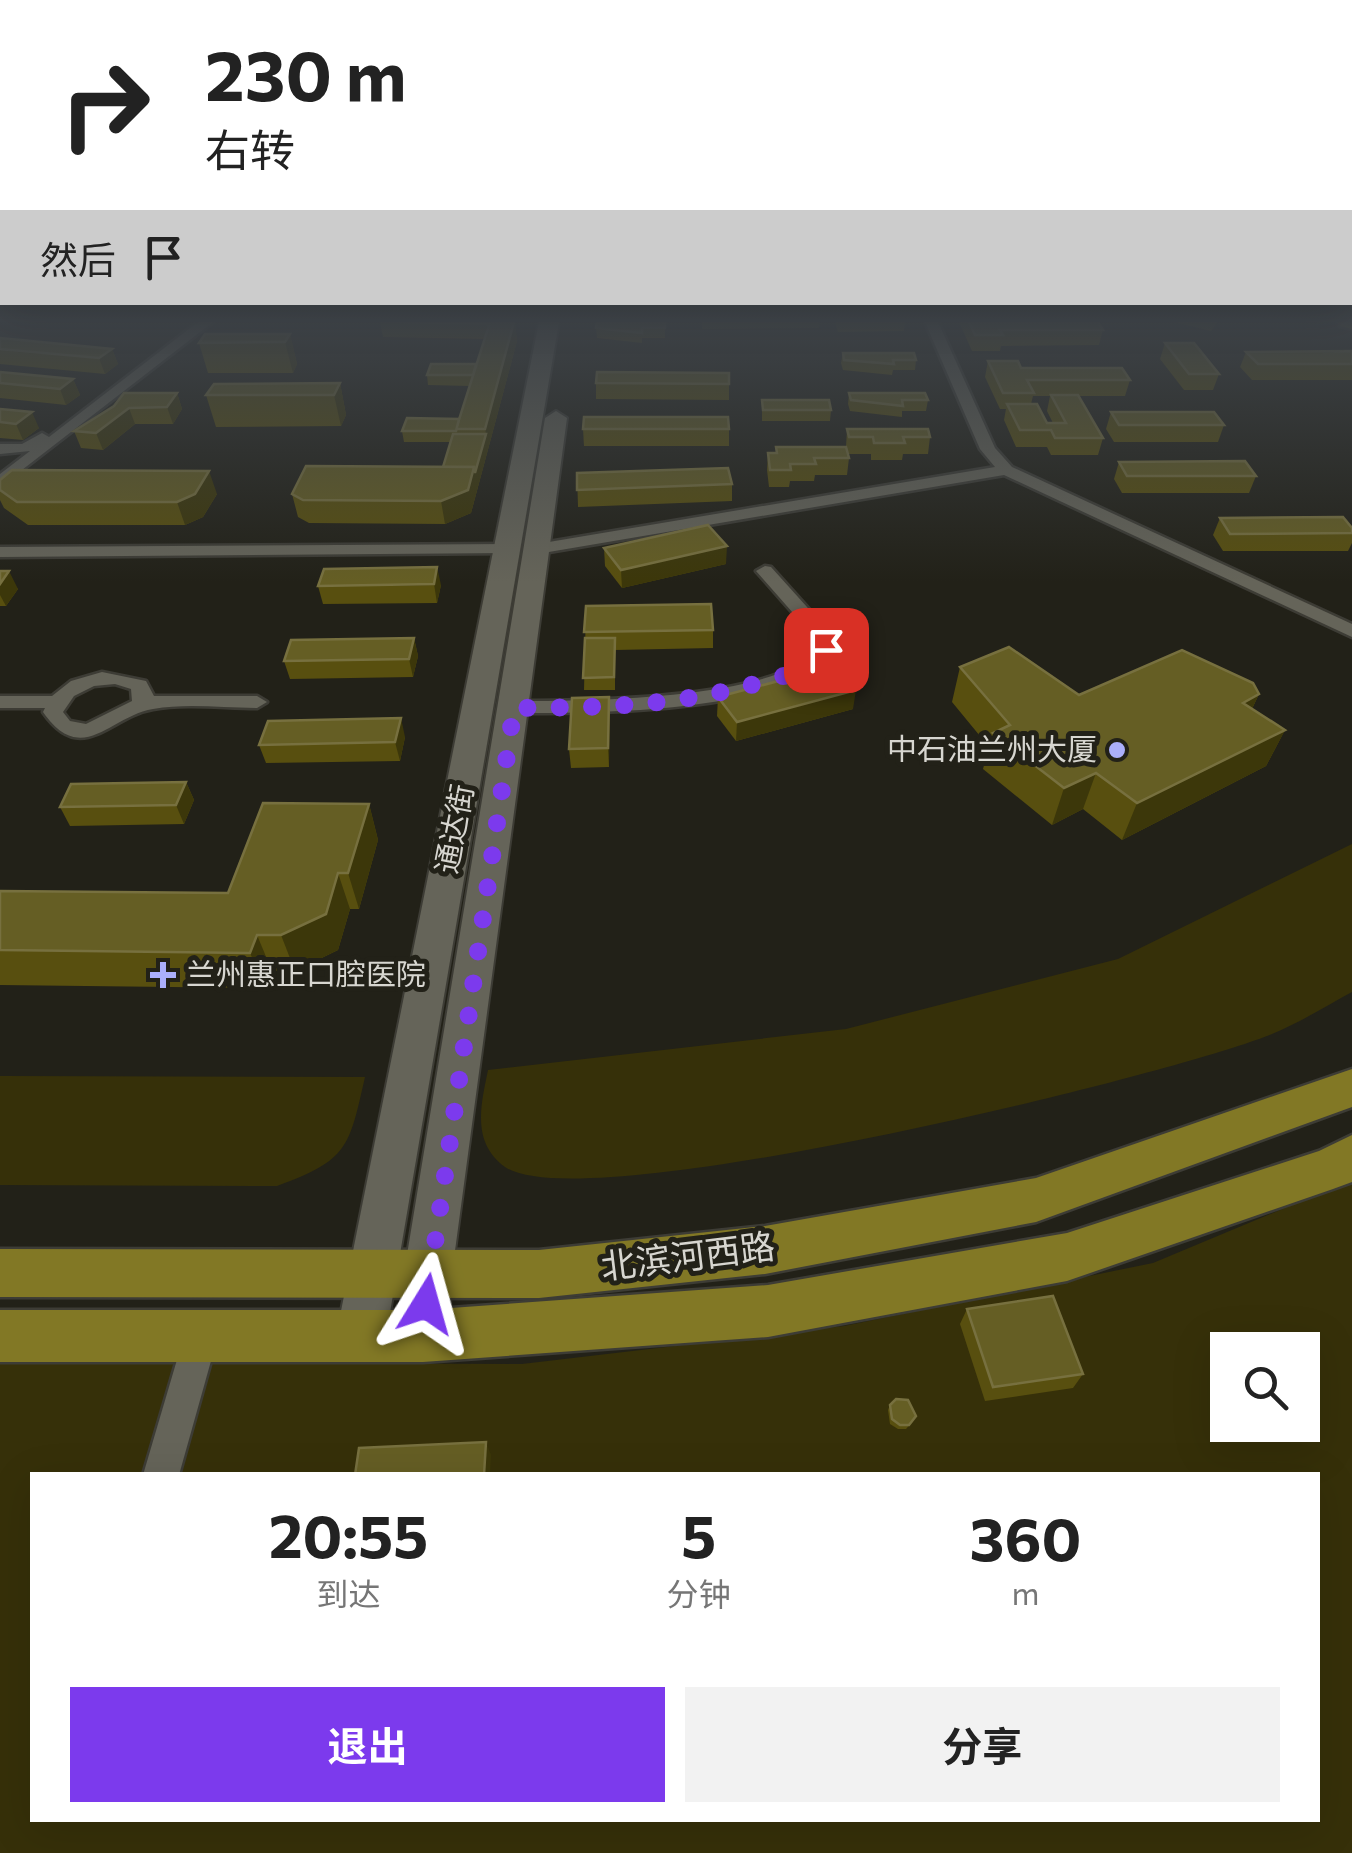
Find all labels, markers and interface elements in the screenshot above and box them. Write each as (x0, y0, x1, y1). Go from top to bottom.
text: 230 m (205, 30, 407, 115)
icon: right (40, 40, 170, 170)
text: 右转 (205, 121, 295, 176)
icon: arrive (136, 230, 191, 285)
text: 然后 (40, 235, 116, 282)
pin (784, 608, 869, 693)
icon: arrive (799, 623, 854, 678)
place label: 中石油兰州大厦 (887, 729, 1097, 766)
marker: 中石油兰州大厦 (1106, 739, 1128, 761)
street label: 通达街 (426, 781, 479, 876)
place label: 兰州惠正口腔医院 (186, 954, 426, 991)
marker: 兰州惠正口腔医院 (150, 962, 176, 988)
street label: 北滨河西路 (598, 1223, 777, 1287)
position arrow (374, 1252, 478, 1356)
map controls (1210, 1332, 1320, 1442)
button: search (1210, 1332, 1320, 1442)
text: 20:55 (269, 1497, 428, 1570)
text: 5 (681, 1497, 716, 1570)
text: 360 (969, 1500, 1081, 1573)
text: m (1011, 1572, 1039, 1612)
text: 到达 (316, 1573, 380, 1613)
text: 分钟 (667, 1573, 731, 1613)
button: 退出 (70, 1687, 665, 1802)
button: 分享 (685, 1687, 1280, 1802)

